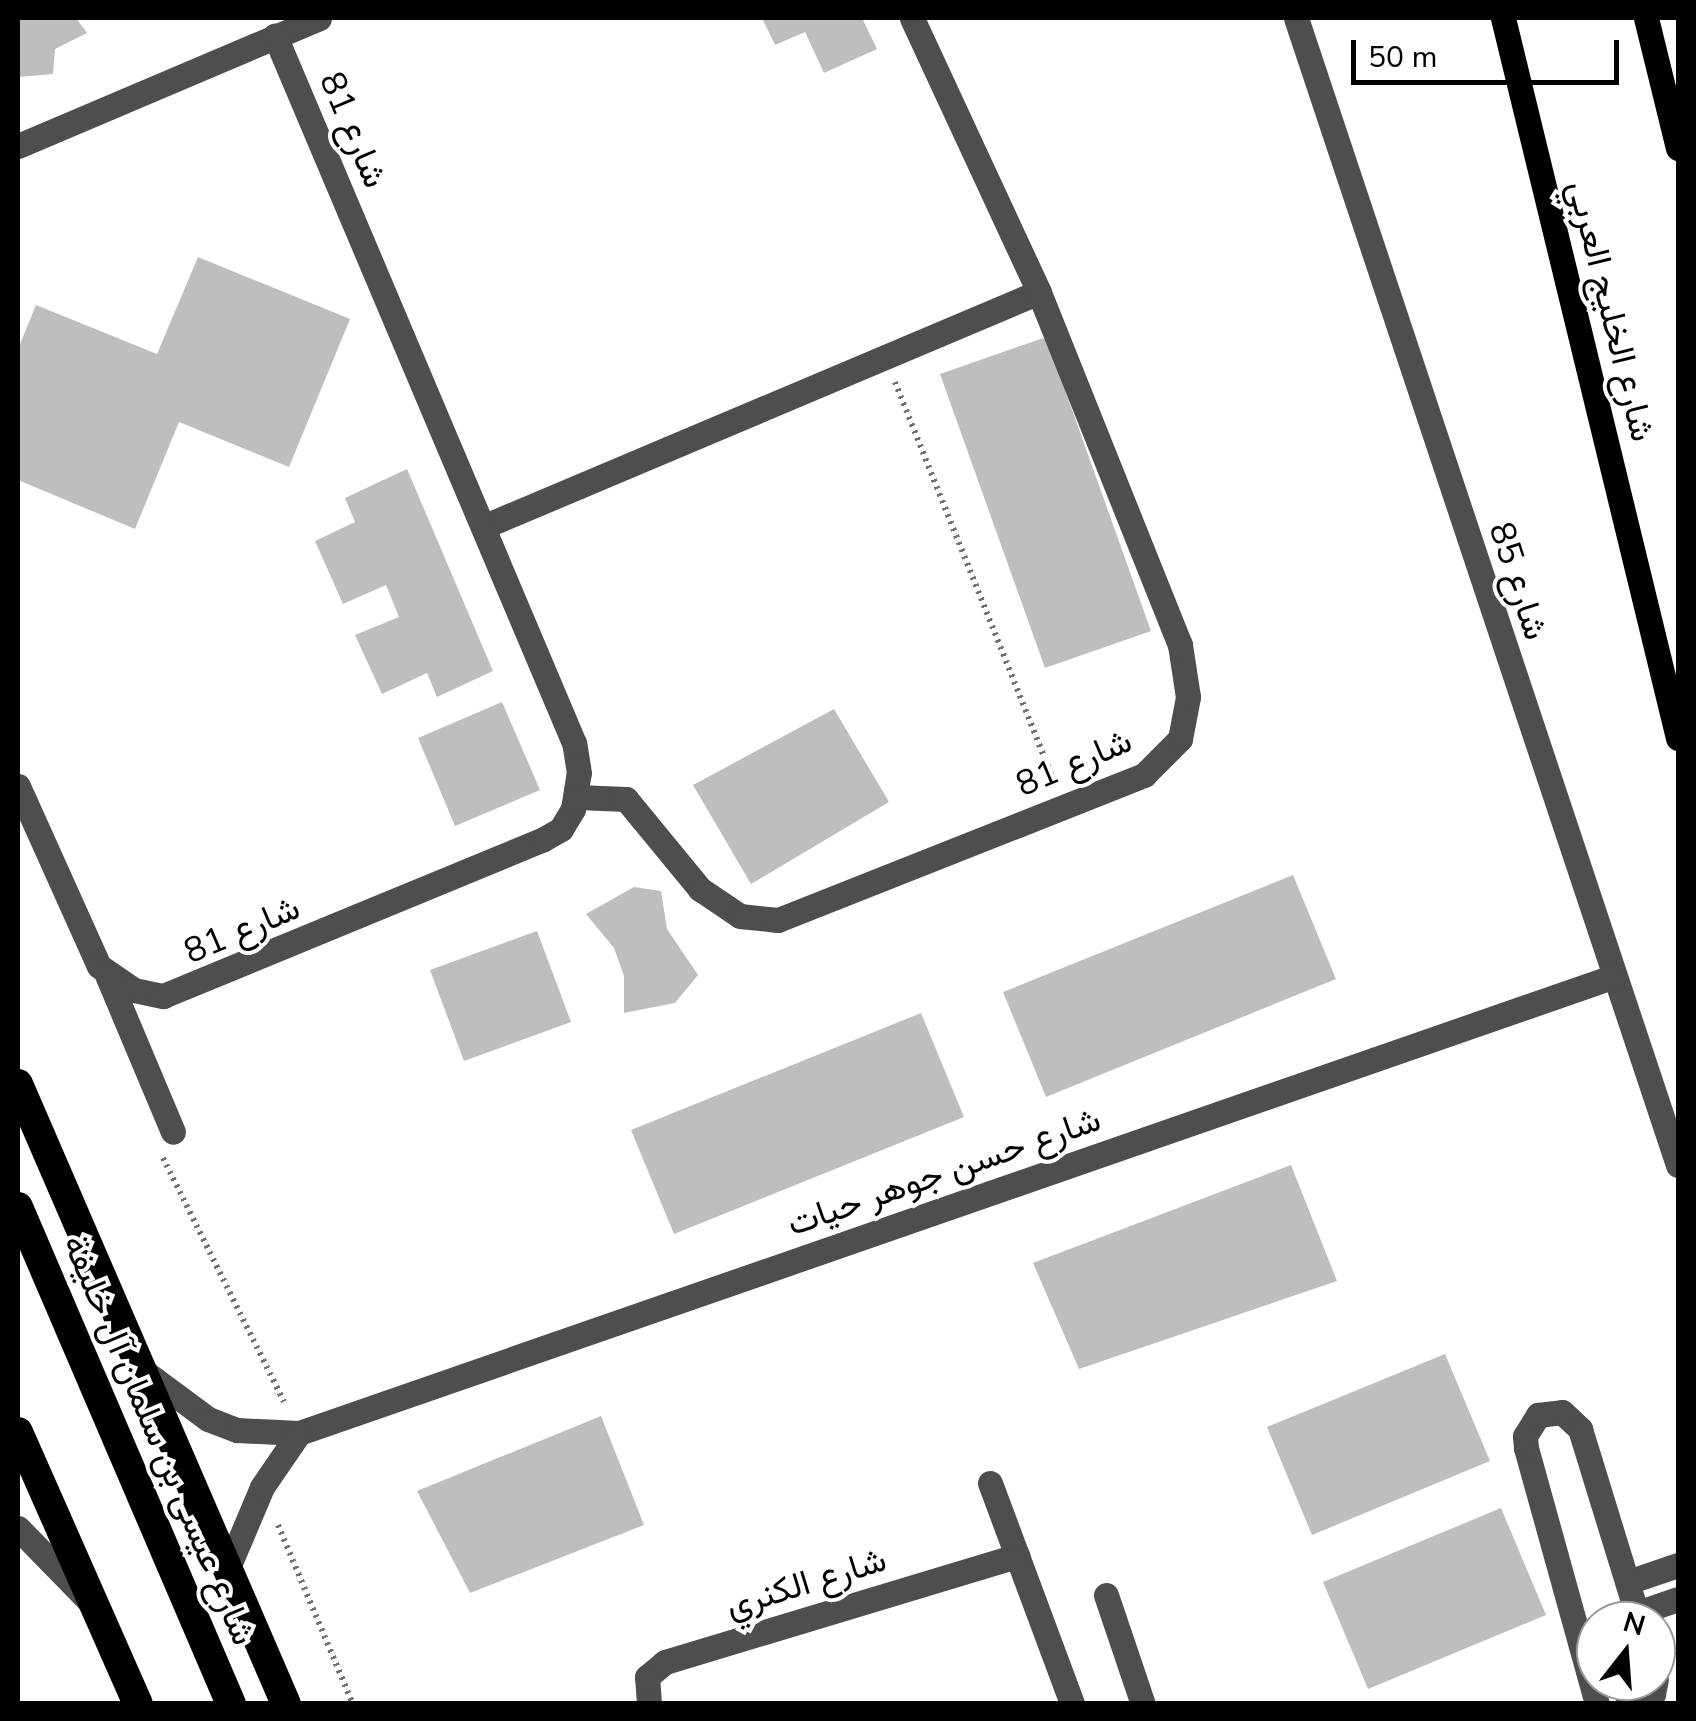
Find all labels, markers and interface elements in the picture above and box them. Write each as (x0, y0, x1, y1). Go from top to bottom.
scale bar (1356, 20, 1624, 82)
text: 50 m (1368, 37, 1437, 78)
street label: شارع 81 (310, 66, 396, 194)
street label: شارع الخليج العربي (1558, 176, 1664, 446)
street label: شارع 85 (1479, 517, 1557, 645)
street label: شارع 81 (1010, 720, 1138, 806)
street label: شارع 81 (178, 887, 306, 973)
street label: شارع حسن جوهر حيات (782, 1099, 1106, 1245)
street label: شارع عيسى بن سلمان آل خليفة (53, 1229, 265, 1651)
street label: شارع الكنري (721, 1539, 891, 1627)
north arrow (1576, 1601, 1676, 1701)
text: N (1619, 1603, 1650, 1645)

